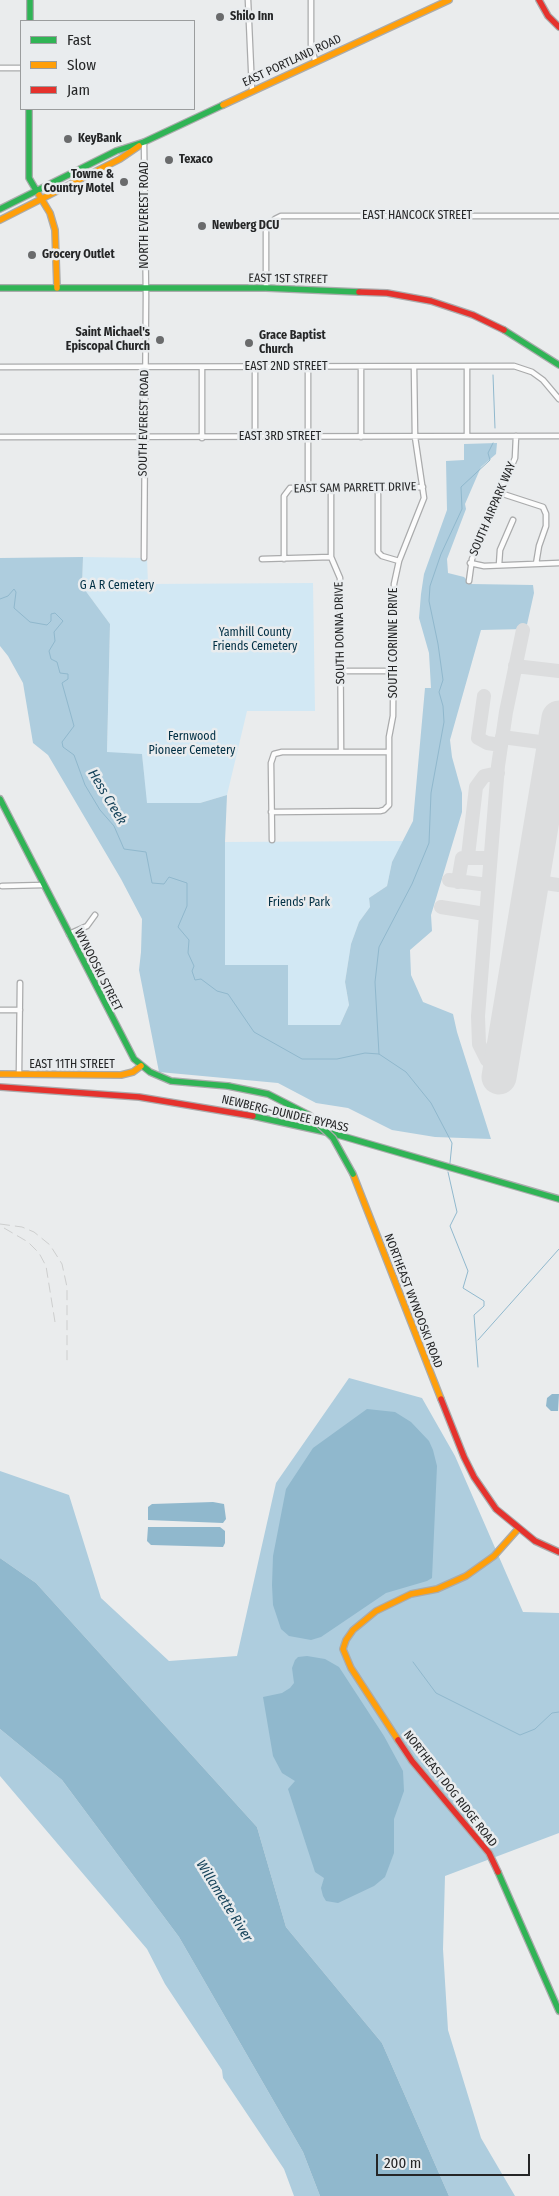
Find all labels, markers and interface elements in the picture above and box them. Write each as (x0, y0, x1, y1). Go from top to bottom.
place label: Shilo Inn (230, 10, 274, 24)
marker: Shilo Inn (214, 11, 226, 23)
legend (20, 20, 195, 110)
text: Fast (67, 31, 91, 49)
street label: EAST PORTLAND ROAD (240, 32, 344, 90)
text: Slow (67, 56, 96, 74)
text: Jam (67, 81, 90, 99)
place label: KeyBank (78, 132, 122, 146)
marker: KeyBank (62, 133, 74, 145)
place label: Texaco (179, 153, 213, 167)
marker: Texaco (163, 154, 175, 166)
street label: NORTH EVEREST ROAD (138, 161, 152, 269)
place label: Towne & Country Motel (44, 168, 114, 196)
marker: Towne & Country Motel (118, 176, 130, 188)
street label: EAST HANCOCK STREET (362, 209, 472, 223)
place label: Newberg DCU (212, 219, 279, 233)
marker: Newberg DCU (196, 220, 208, 232)
place label: Grocery Outlet (42, 248, 115, 262)
marker: Grocery Outlet (26, 249, 38, 261)
street label: EAST 1ST STREET (248, 271, 328, 287)
place label: Saint Michael's Episcopal Church (66, 326, 150, 354)
place label: Grace Baptist Church (259, 329, 326, 357)
marker: Saint Michael's Episcopal Church (154, 334, 166, 346)
marker: Grace Baptist Church (243, 337, 255, 349)
street label: EAST 2ND STREET (245, 360, 327, 374)
street label: SOUTH EVEREST ROAD (136, 369, 152, 477)
street label: EAST 3RD STREET (239, 430, 321, 444)
street label: SOUTH AIRPARK WAY (467, 460, 519, 558)
street label: EAST SAM PARRETT DRIVE (294, 480, 416, 496)
park label: G A R Cemetery (80, 579, 154, 593)
street label: SOUTH DONNA DRIVE (332, 581, 348, 685)
street label: SOUTH CORINNE DRIVE (387, 588, 401, 698)
park label: Yamhill County Friends Cemetery (213, 626, 297, 654)
park label: Fernwood Pioneer Cemetery (149, 730, 235, 758)
water label: Hess Creek (84, 766, 130, 828)
park label: Friends' Park (268, 896, 330, 910)
street label: WYNOOSKI STREET (71, 927, 125, 1013)
street label: EAST 11TH STREET (29, 1058, 115, 1072)
street label: NEWBERG-DUNDEE BYPASS (220, 1092, 350, 1136)
street label: NORTHEAST WYNOOSKI ROAD (381, 1232, 445, 1370)
street label: NORTHEAST DOG RIDGE ROAD (400, 1728, 500, 1850)
water label: Willamette River (192, 1857, 256, 1945)
scale bar (379, 2144, 533, 2176)
text: 200 m (384, 2154, 421, 2172)

